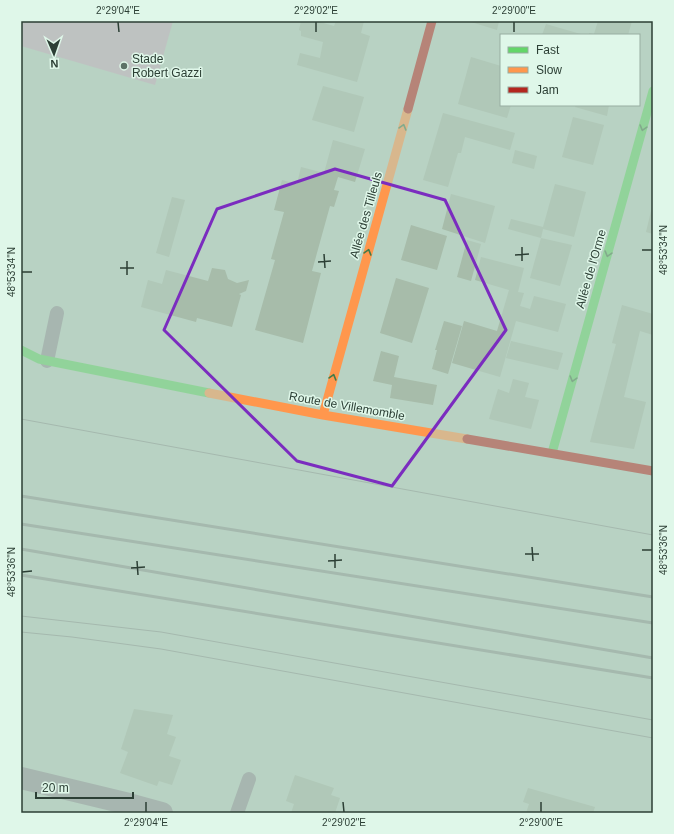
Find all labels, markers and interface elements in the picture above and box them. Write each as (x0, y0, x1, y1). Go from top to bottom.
text: 2°29'04"E (96, 5, 140, 16)
text: 2°29'02"E (294, 5, 338, 16)
text: 2°29'00"E (492, 5, 536, 16)
north arrow (34, 34, 74, 74)
legend (500, 34, 640, 106)
text: Fast (536, 43, 560, 57)
place label: Stade Robert Gazzi (132, 52, 202, 80)
text: N (50, 58, 59, 70)
marker: Stade Robert Gazzi (119, 61, 129, 71)
text: Slow (536, 63, 562, 77)
text: Jam (536, 83, 559, 97)
one-way arrow (398, 123, 407, 130)
one-way arrow (639, 125, 647, 132)
street label: Allée des Tilleuls (347, 170, 385, 260)
text: 48°53'34"N (658, 225, 669, 275)
street label: Allée de l'Orme (573, 228, 609, 310)
text: 48°53'34"N (6, 247, 17, 297)
one-way arrow (363, 249, 372, 256)
one-way arrow (604, 250, 613, 257)
one-way arrow (328, 374, 337, 381)
one-way arrow (569, 375, 578, 382)
street label: Route de Villemomble (288, 389, 406, 423)
text: 48°53'36"N (658, 525, 669, 575)
text: 48°53'36"N (6, 547, 17, 597)
scale bar (36, 774, 133, 800)
text: 20 m (42, 781, 69, 795)
text: 2°29'04"E (124, 817, 168, 828)
text: 2°29'02"E (322, 817, 366, 828)
text: 2°29'00"E (519, 817, 563, 828)

